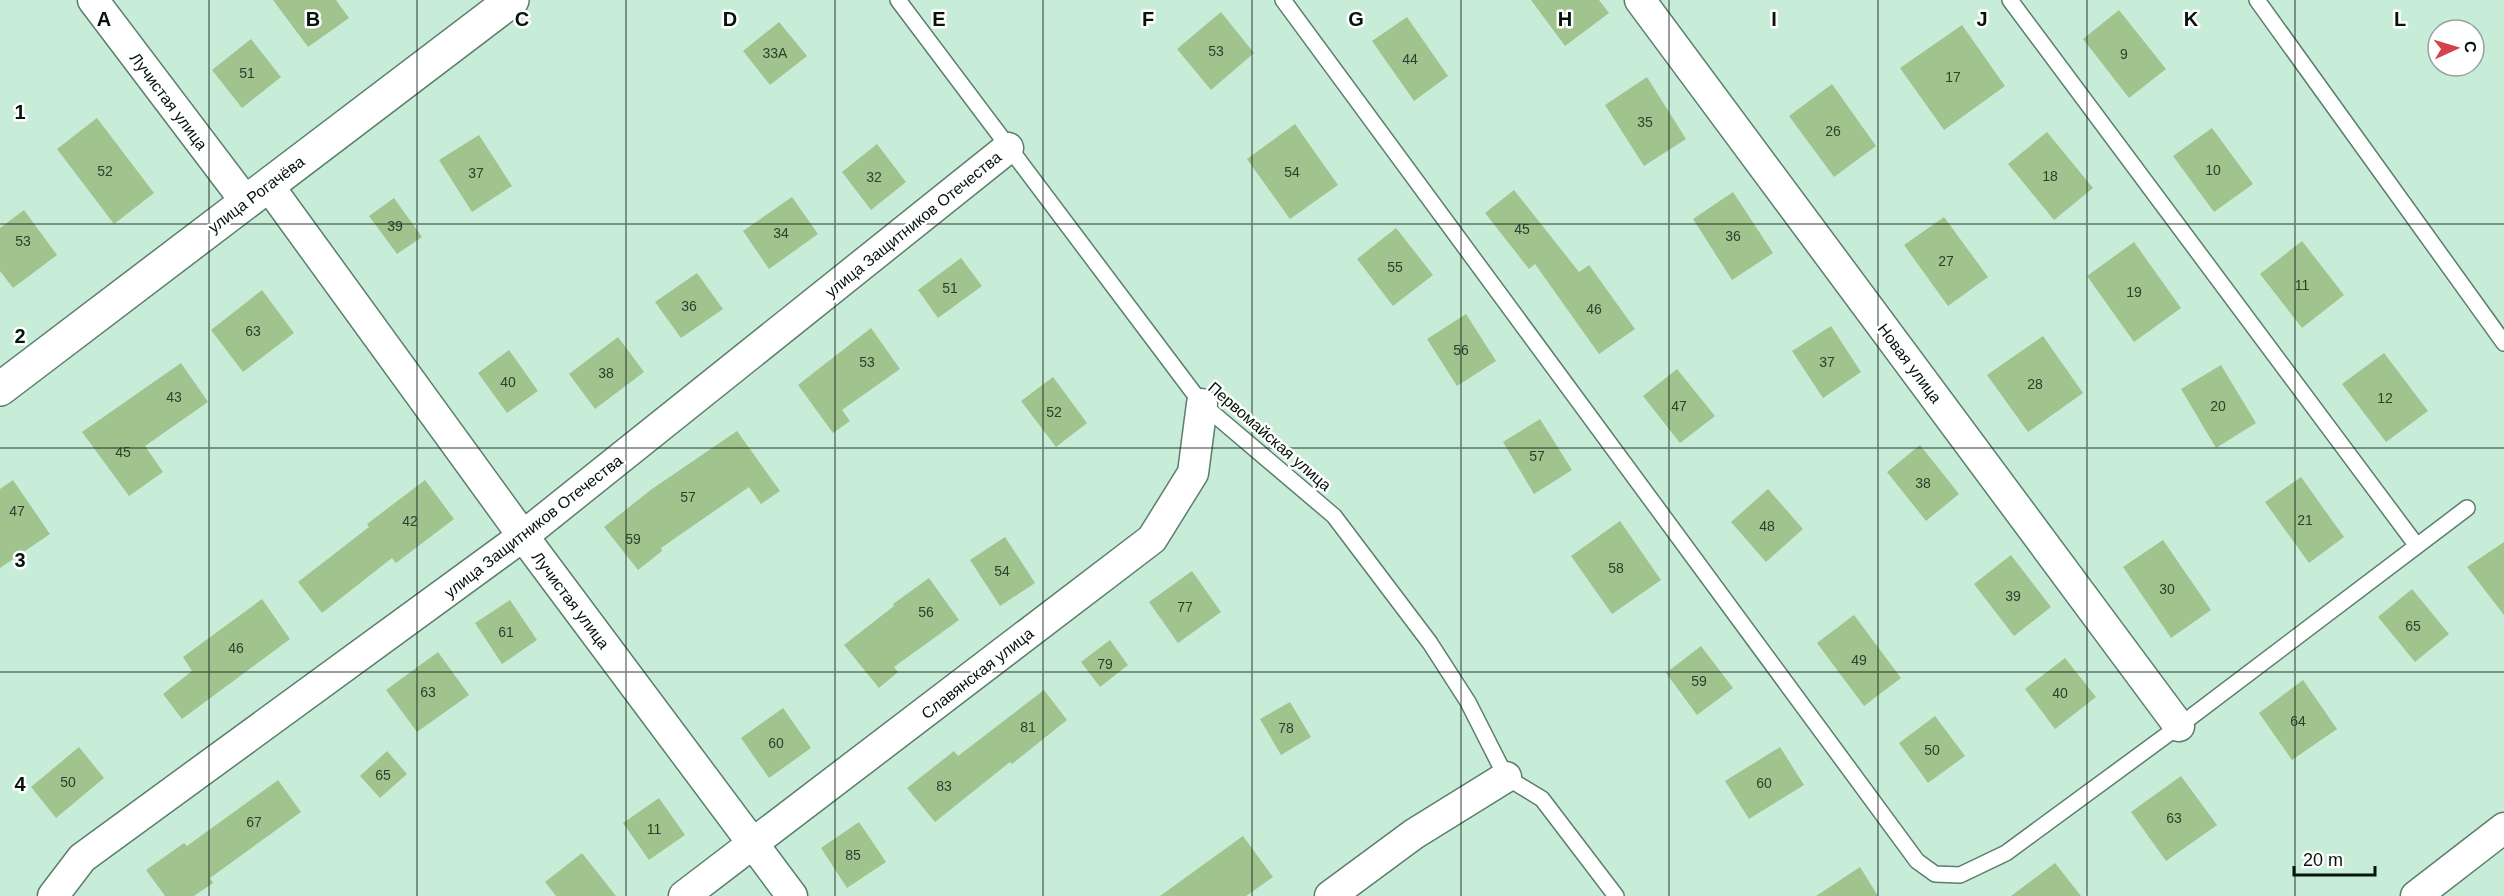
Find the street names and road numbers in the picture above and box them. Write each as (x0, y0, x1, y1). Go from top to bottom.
street label: Лучистая улица (127, 49, 211, 153)
street label: улица Защитников Отечества (822, 148, 1005, 301)
street label: улица Рогачёва (205, 153, 308, 236)
street label: Новая улица (1874, 320, 1945, 406)
street label: Первомайская улица (1205, 379, 1334, 494)
street label: улица Защитников Отечества (441, 452, 626, 601)
street label: Лучистая улица (529, 548, 613, 652)
street label: Славянская улица (918, 624, 1037, 722)

